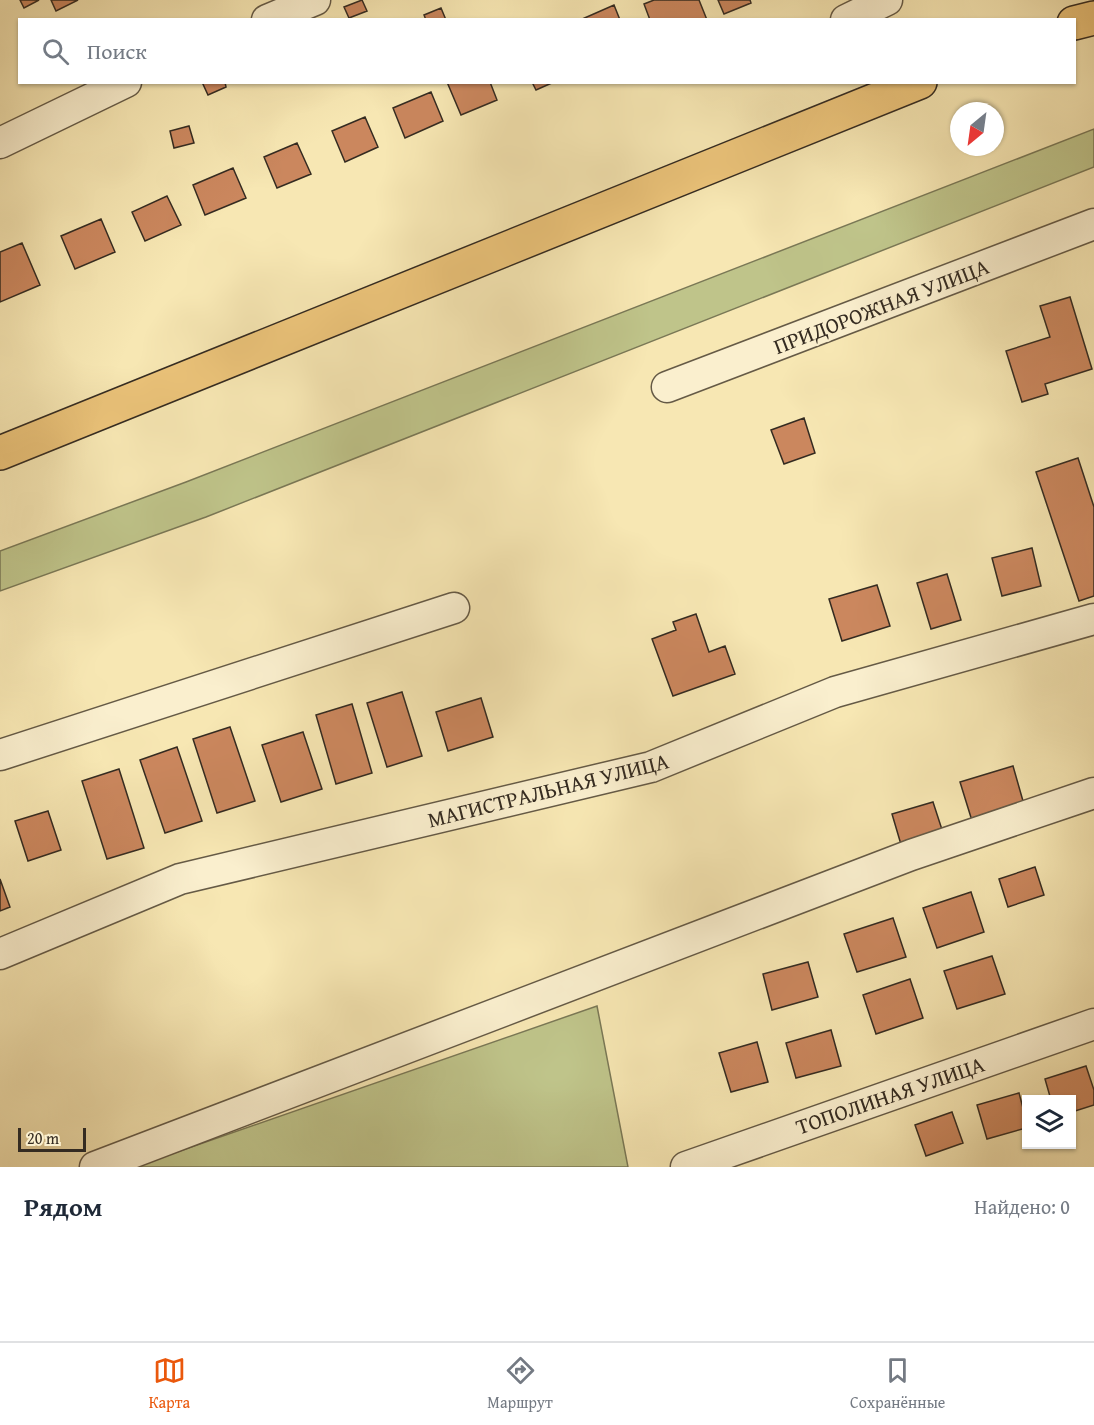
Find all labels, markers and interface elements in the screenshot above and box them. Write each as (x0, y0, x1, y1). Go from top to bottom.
search box (18, 18, 1076, 84)
icon: search (39, 35, 72, 68)
text: Поиск (87, 35, 147, 67)
north arrow (950, 102, 1004, 156)
street label: ПРИДОРОЖНАЯ УЛИЦА (769, 250, 994, 362)
street label: МАГИСТРАЛЬНАЯ УЛИЦА (424, 744, 672, 835)
street label: ТОПОЛИНАЯ УЛИЦА (791, 1048, 989, 1142)
map controls (1022, 1095, 1076, 1149)
button: layers (1022, 1095, 1076, 1149)
scale bar (18, 1125, 86, 1152)
text: 20 m (27, 1126, 59, 1150)
text: Рядом (24, 1187, 102, 1226)
text: Найдено: 0 (974, 1192, 1070, 1221)
tab: Карта (149, 1354, 190, 1414)
tab: Маршрут (487, 1354, 553, 1414)
tab: Сохранённые (850, 1354, 945, 1414)

